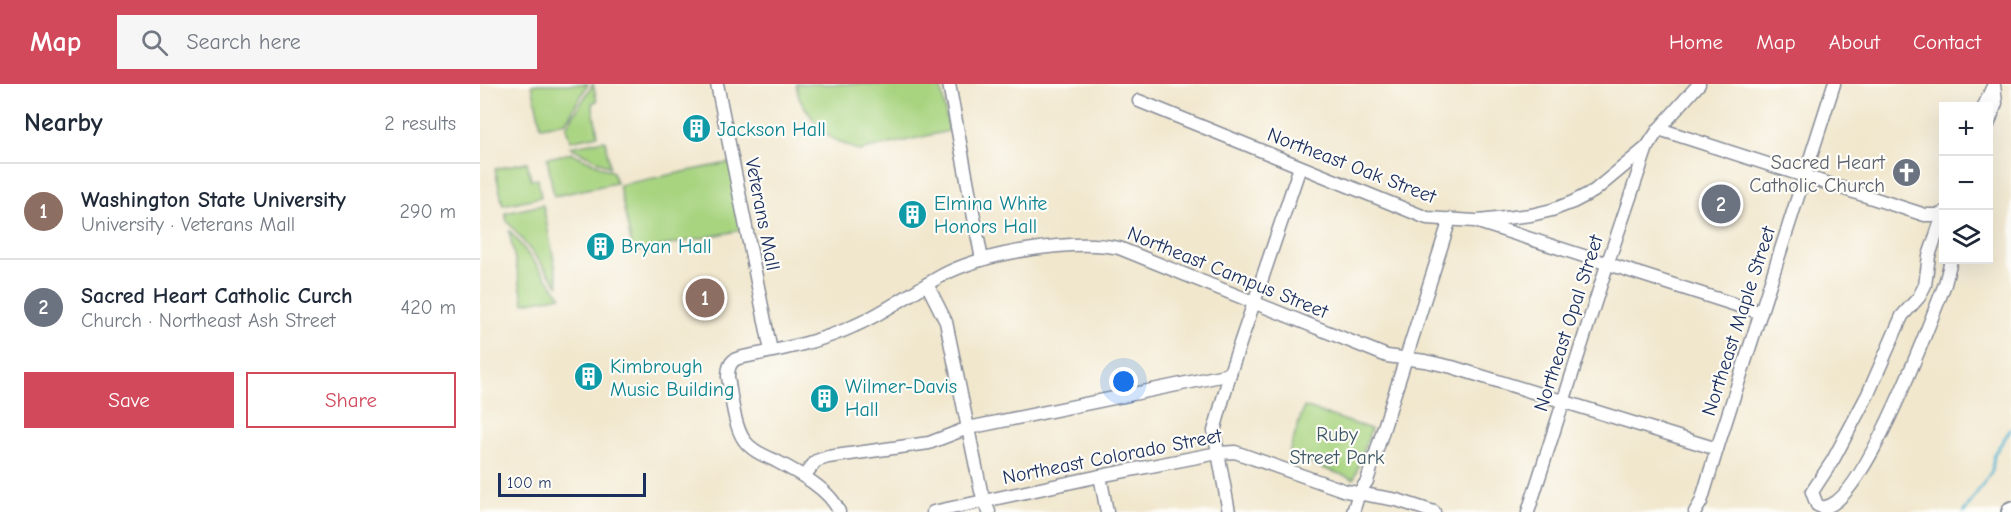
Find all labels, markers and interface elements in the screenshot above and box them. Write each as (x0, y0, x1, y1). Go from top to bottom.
search box (117, 15, 537, 69)
text: Map (30, 26, 81, 58)
icon: search (138, 26, 171, 59)
text: Search here (186, 29, 301, 55)
text: Home (1669, 30, 1723, 54)
text: Map (1756, 30, 1796, 54)
text: About (1829, 30, 1880, 54)
text: Contact (1913, 30, 1981, 54)
map controls (1939, 102, 1993, 264)
button: + (1939, 102, 1993, 156)
text: Nearby (24, 108, 103, 138)
text: 2 results (384, 112, 456, 135)
building icon: Jackson Hall (680, 113, 712, 145)
place label: Jackson Hall (717, 118, 826, 141)
street label: Northeast Oak Street (1264, 123, 1441, 209)
place label: Sacred Heart Catholic Church (1749, 151, 1886, 197)
street label: Veterans Mall (740, 156, 785, 272)
button: − (1939, 156, 1993, 210)
church icon: Sacred Heart Catholic Church (1890, 157, 1922, 189)
pin: 2 (1702, 182, 1740, 226)
text: Washington State University (81, 187, 346, 213)
place label: Elmina White Honors Hall (934, 192, 1047, 238)
building icon: Elmina White Honors Hall (897, 199, 929, 231)
text: 1 (40, 200, 47, 223)
text: 290 m (400, 200, 456, 223)
button: layers (1939, 210, 1993, 264)
text: University · Veterans Mall (81, 213, 295, 236)
street label: Northeast Campus Street (1124, 222, 1333, 324)
street label: Northeast Maple Street (1697, 222, 1780, 419)
building icon: Bryan Hall (584, 230, 616, 262)
street label: Northeast Opal Street (1529, 231, 1608, 414)
place label: Bryan Hall (621, 235, 712, 258)
pin: 1 (686, 276, 724, 320)
text: Sacred Heart Catholic Curch (81, 283, 353, 309)
text: 2 (39, 296, 48, 319)
text: 420 m (400, 296, 456, 319)
text: Church · Northeast Ash Street (81, 309, 335, 332)
place label: Kimbrough Music Building (610, 355, 735, 401)
building icon: Kimbrough Music Building (573, 361, 605, 393)
your location (1109, 367, 1138, 396)
button: Save (24, 372, 234, 428)
button: Share (246, 372, 456, 428)
place label: Wilmer-Davis Hall (845, 375, 957, 421)
building icon: Wilmer-Davis Hall (808, 382, 840, 414)
park label: Ruby Street Park (1289, 423, 1385, 469)
street label: Northeast Colorado Street (1001, 424, 1225, 489)
scale bar (498, 470, 646, 498)
text: 100 m (507, 474, 551, 492)

